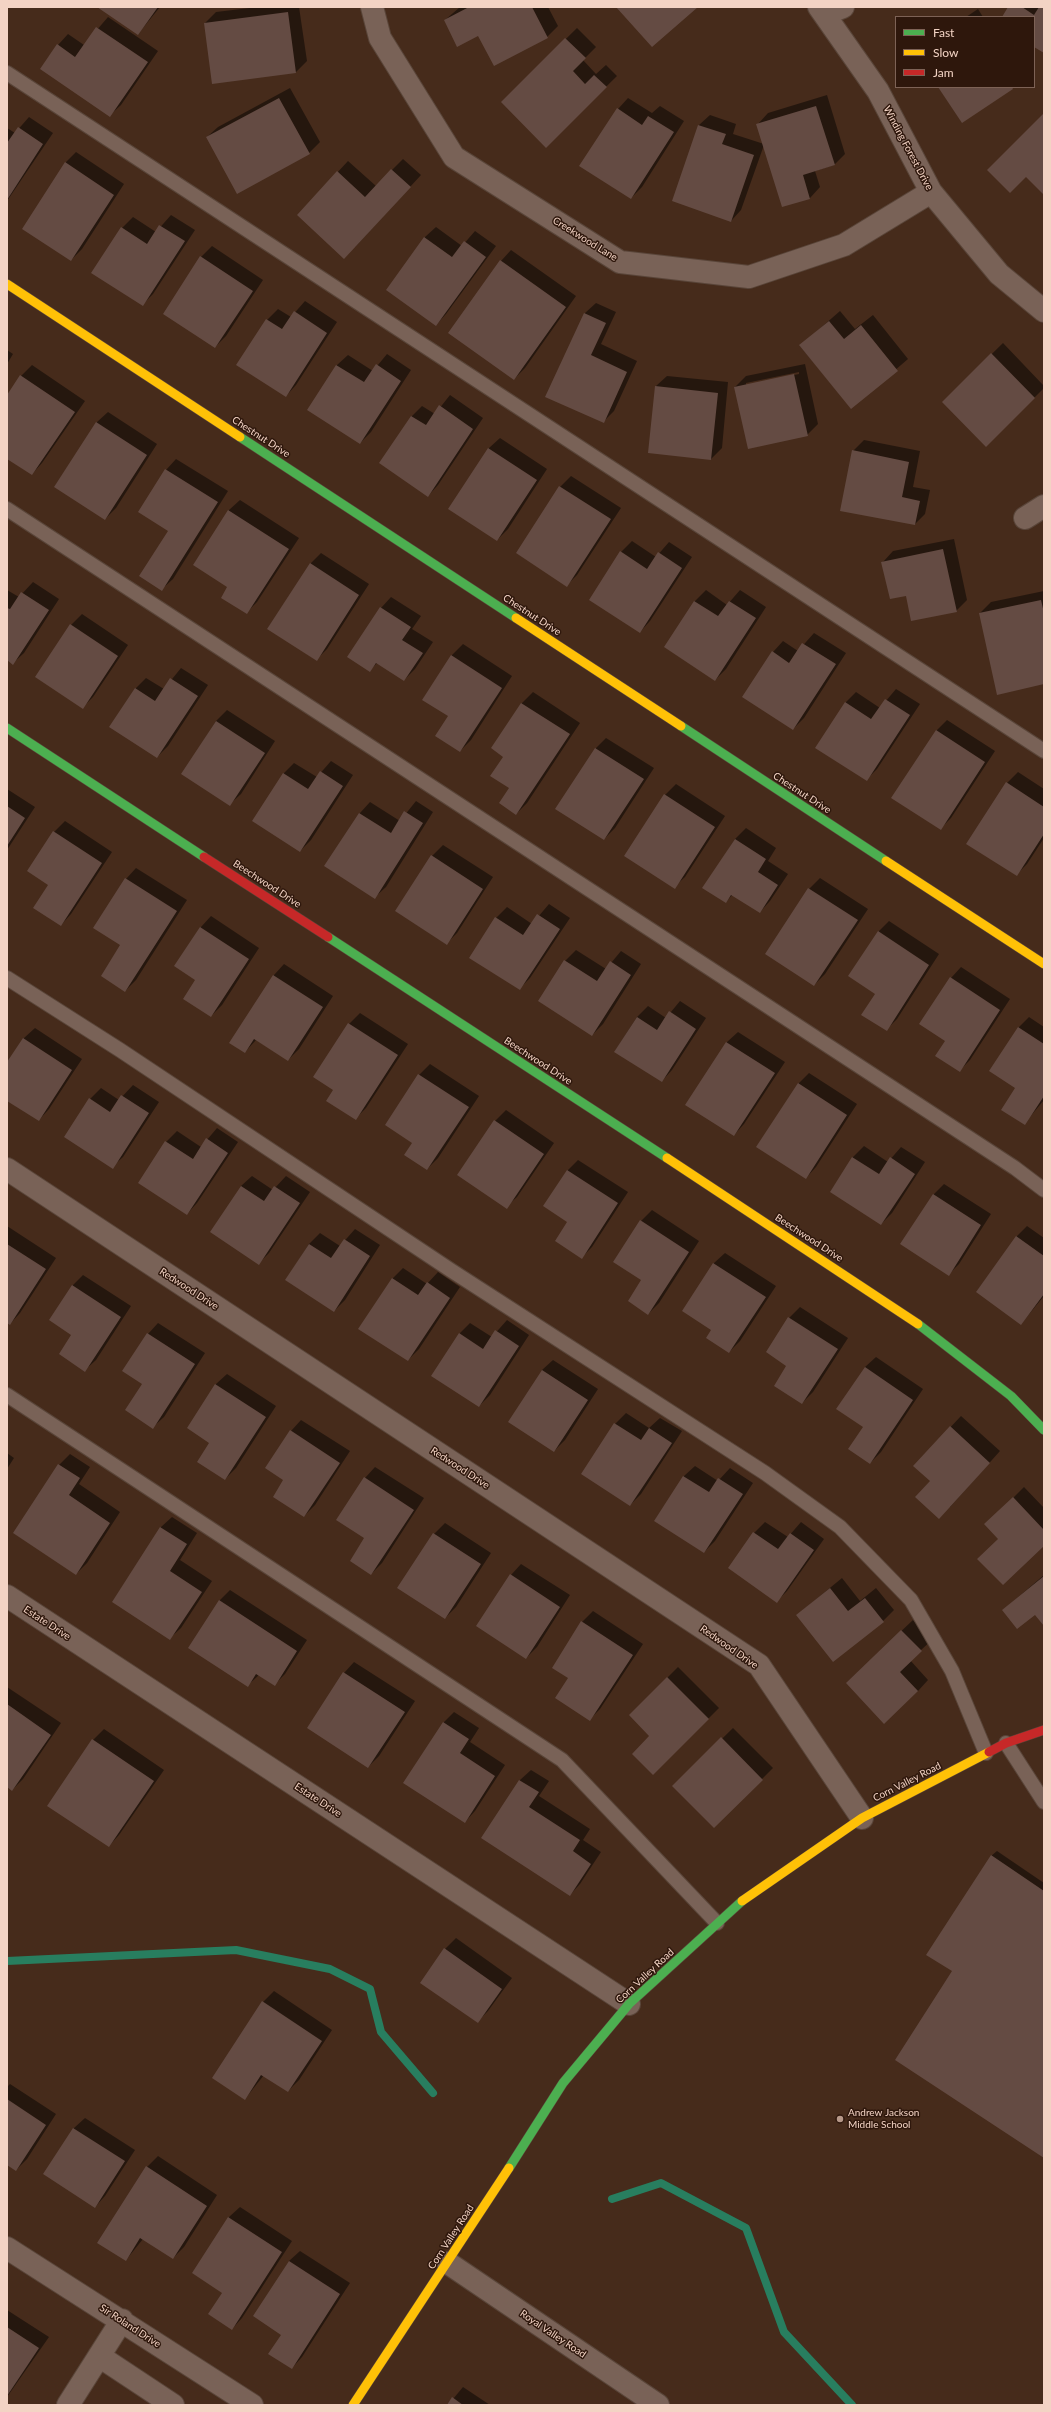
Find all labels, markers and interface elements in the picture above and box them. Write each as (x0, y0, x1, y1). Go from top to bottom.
legend (895, 16, 1035, 88)
text: Fast (933, 25, 954, 40)
text: Slow (933, 45, 958, 60)
text: Jam (933, 65, 954, 80)
street label: Winding Forest Drive (881, 104, 935, 192)
street label: Creekwood Lane (550, 214, 620, 264)
street label: Chestnut Drive (230, 414, 292, 460)
street label: Chestnut Drive (501, 592, 563, 638)
street label: Chestnut Drive (771, 770, 833, 816)
street label: Beechwood Drive (231, 858, 303, 910)
street label: Beechwood Drive (502, 1035, 574, 1087)
street label: Beechwood Drive (773, 1212, 845, 1264)
street label: Redwood Drive (157, 1265, 221, 1313)
street label: Redwood Drive (428, 1444, 492, 1492)
street label: Estate Drive (21, 1603, 73, 1643)
street label: Redwood Drive (698, 1623, 760, 1671)
street label: Corn Valley Road (871, 1760, 943, 1804)
street label: Estate Drive (292, 1780, 344, 1820)
street label: Corn Valley Road (614, 1946, 676, 2006)
place label: Andrew Jackson Middle School (848, 2107, 919, 2130)
marker: Andrew Jackson Middle School (835, 2114, 845, 2124)
street label: Corn Valley Road (426, 2202, 476, 2272)
street label: Sir Roland Drive (97, 2302, 163, 2350)
street label: Royal Valley Road (518, 2307, 588, 2361)

